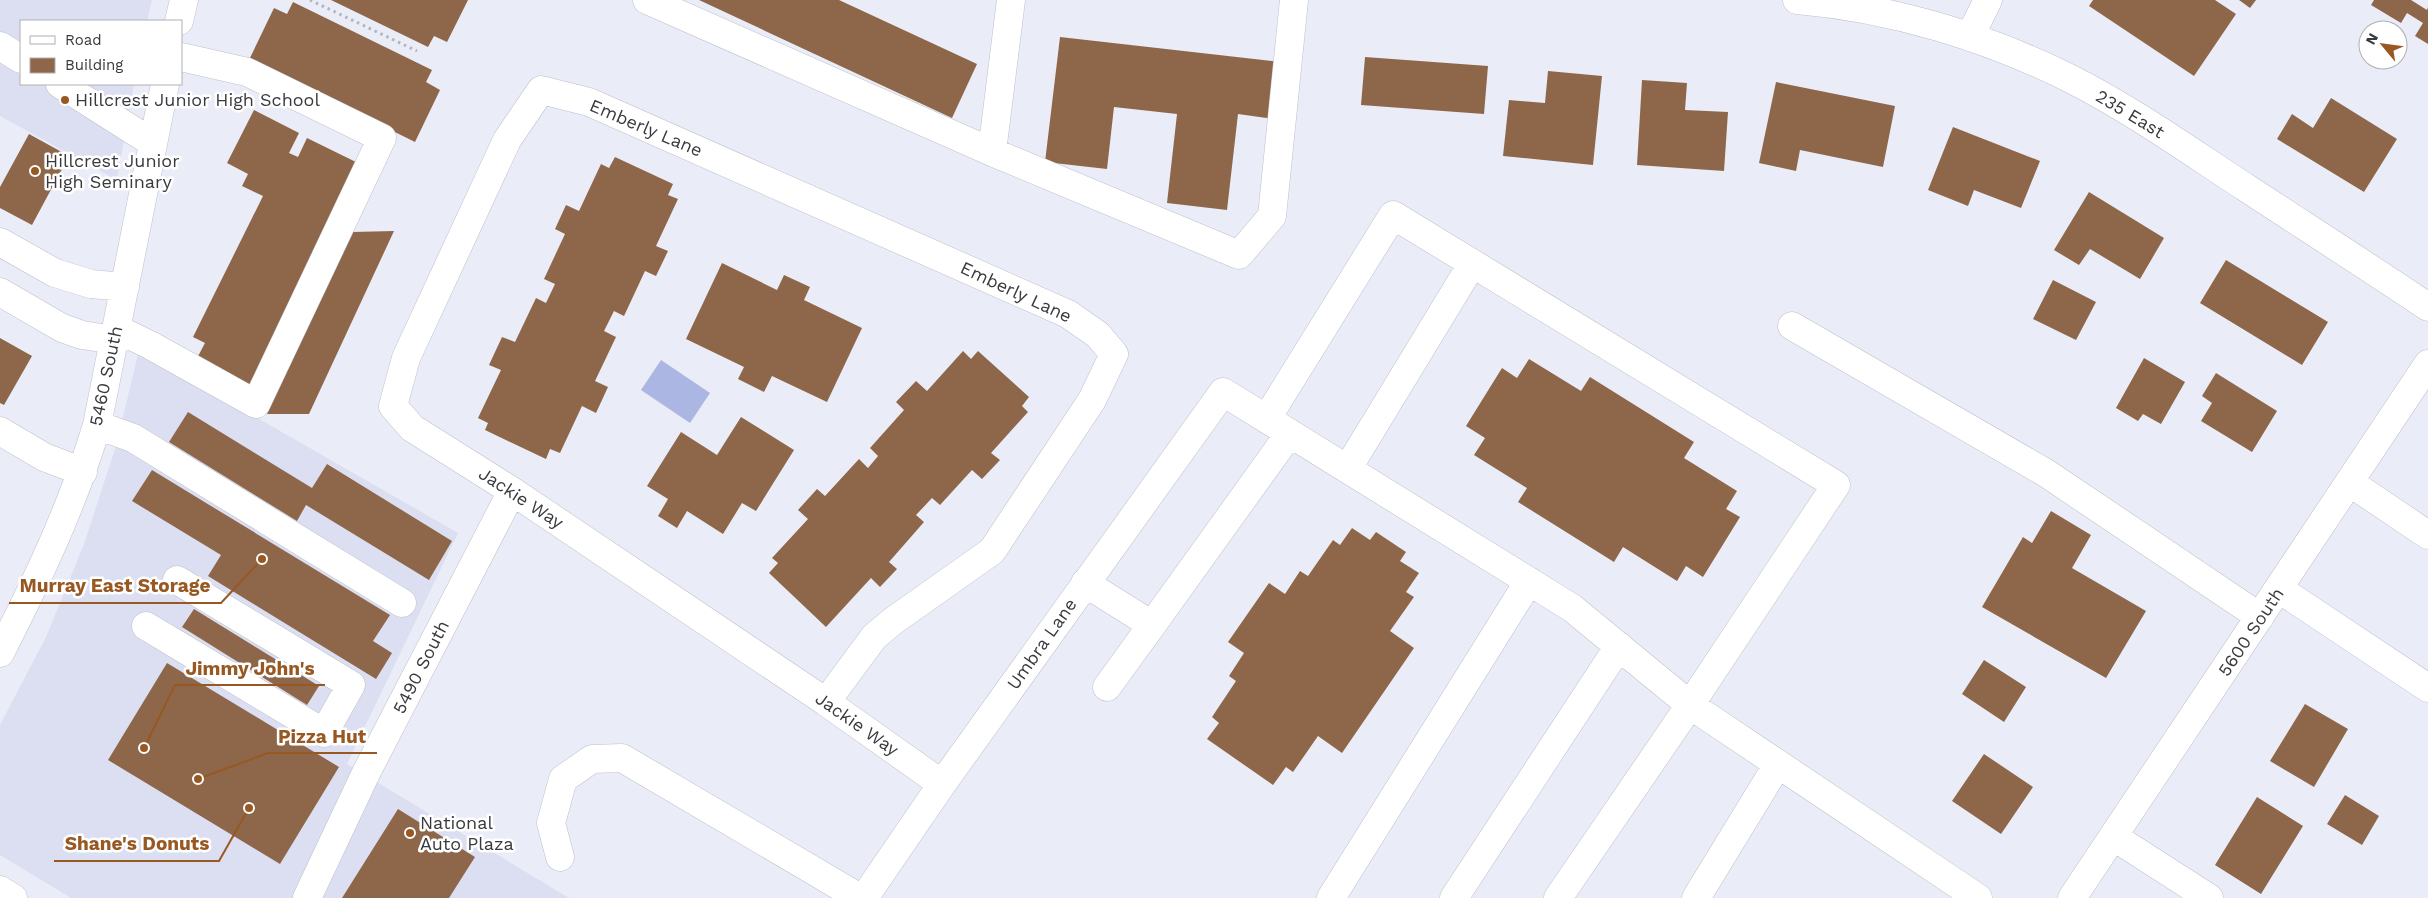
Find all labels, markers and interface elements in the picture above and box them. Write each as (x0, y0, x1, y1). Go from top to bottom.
legend (20, 20, 182, 85)
north arrow (2358, 20, 2408, 70)
text: N (2362, 30, 2381, 47)
text: Road (65, 31, 102, 49)
text: Building (65, 56, 123, 74)
street label: 235 East (2092, 85, 2169, 142)
place label: Hillcrest Junior High School (75, 89, 320, 110)
marker: Hillcrest Junior High School (59, 94, 71, 106)
street label: Emberly Lane (587, 94, 706, 161)
place label: Hillcrest Junior High Seminary (45, 150, 179, 192)
marker: Hillcrest Junior High Seminary (29, 165, 41, 177)
street label: Emberly Lane (957, 257, 1075, 326)
street label: 5460 South (85, 324, 126, 428)
street label: Jackie Way (475, 462, 568, 533)
callout: Murray East Storage (9, 569, 221, 603)
text: Murray East Storage (20, 574, 210, 597)
street label: 5600 South (2213, 584, 2288, 680)
street label: Umbra Lane (1002, 594, 1081, 693)
street label: 5490 South (388, 617, 453, 717)
callout: Jimmy John's (175, 651, 325, 685)
text: Jimmy John's (185, 657, 315, 680)
street label: Jackie Way (812, 687, 904, 760)
callout: Pizza Hut (268, 719, 377, 753)
text: Pizza Hut (278, 725, 367, 748)
place label: National Auto Plaza (420, 812, 514, 854)
callout: Shane's Donuts (54, 827, 219, 861)
marker: National Auto Plaza (404, 827, 416, 839)
text: Shane's Donuts (65, 832, 209, 855)

